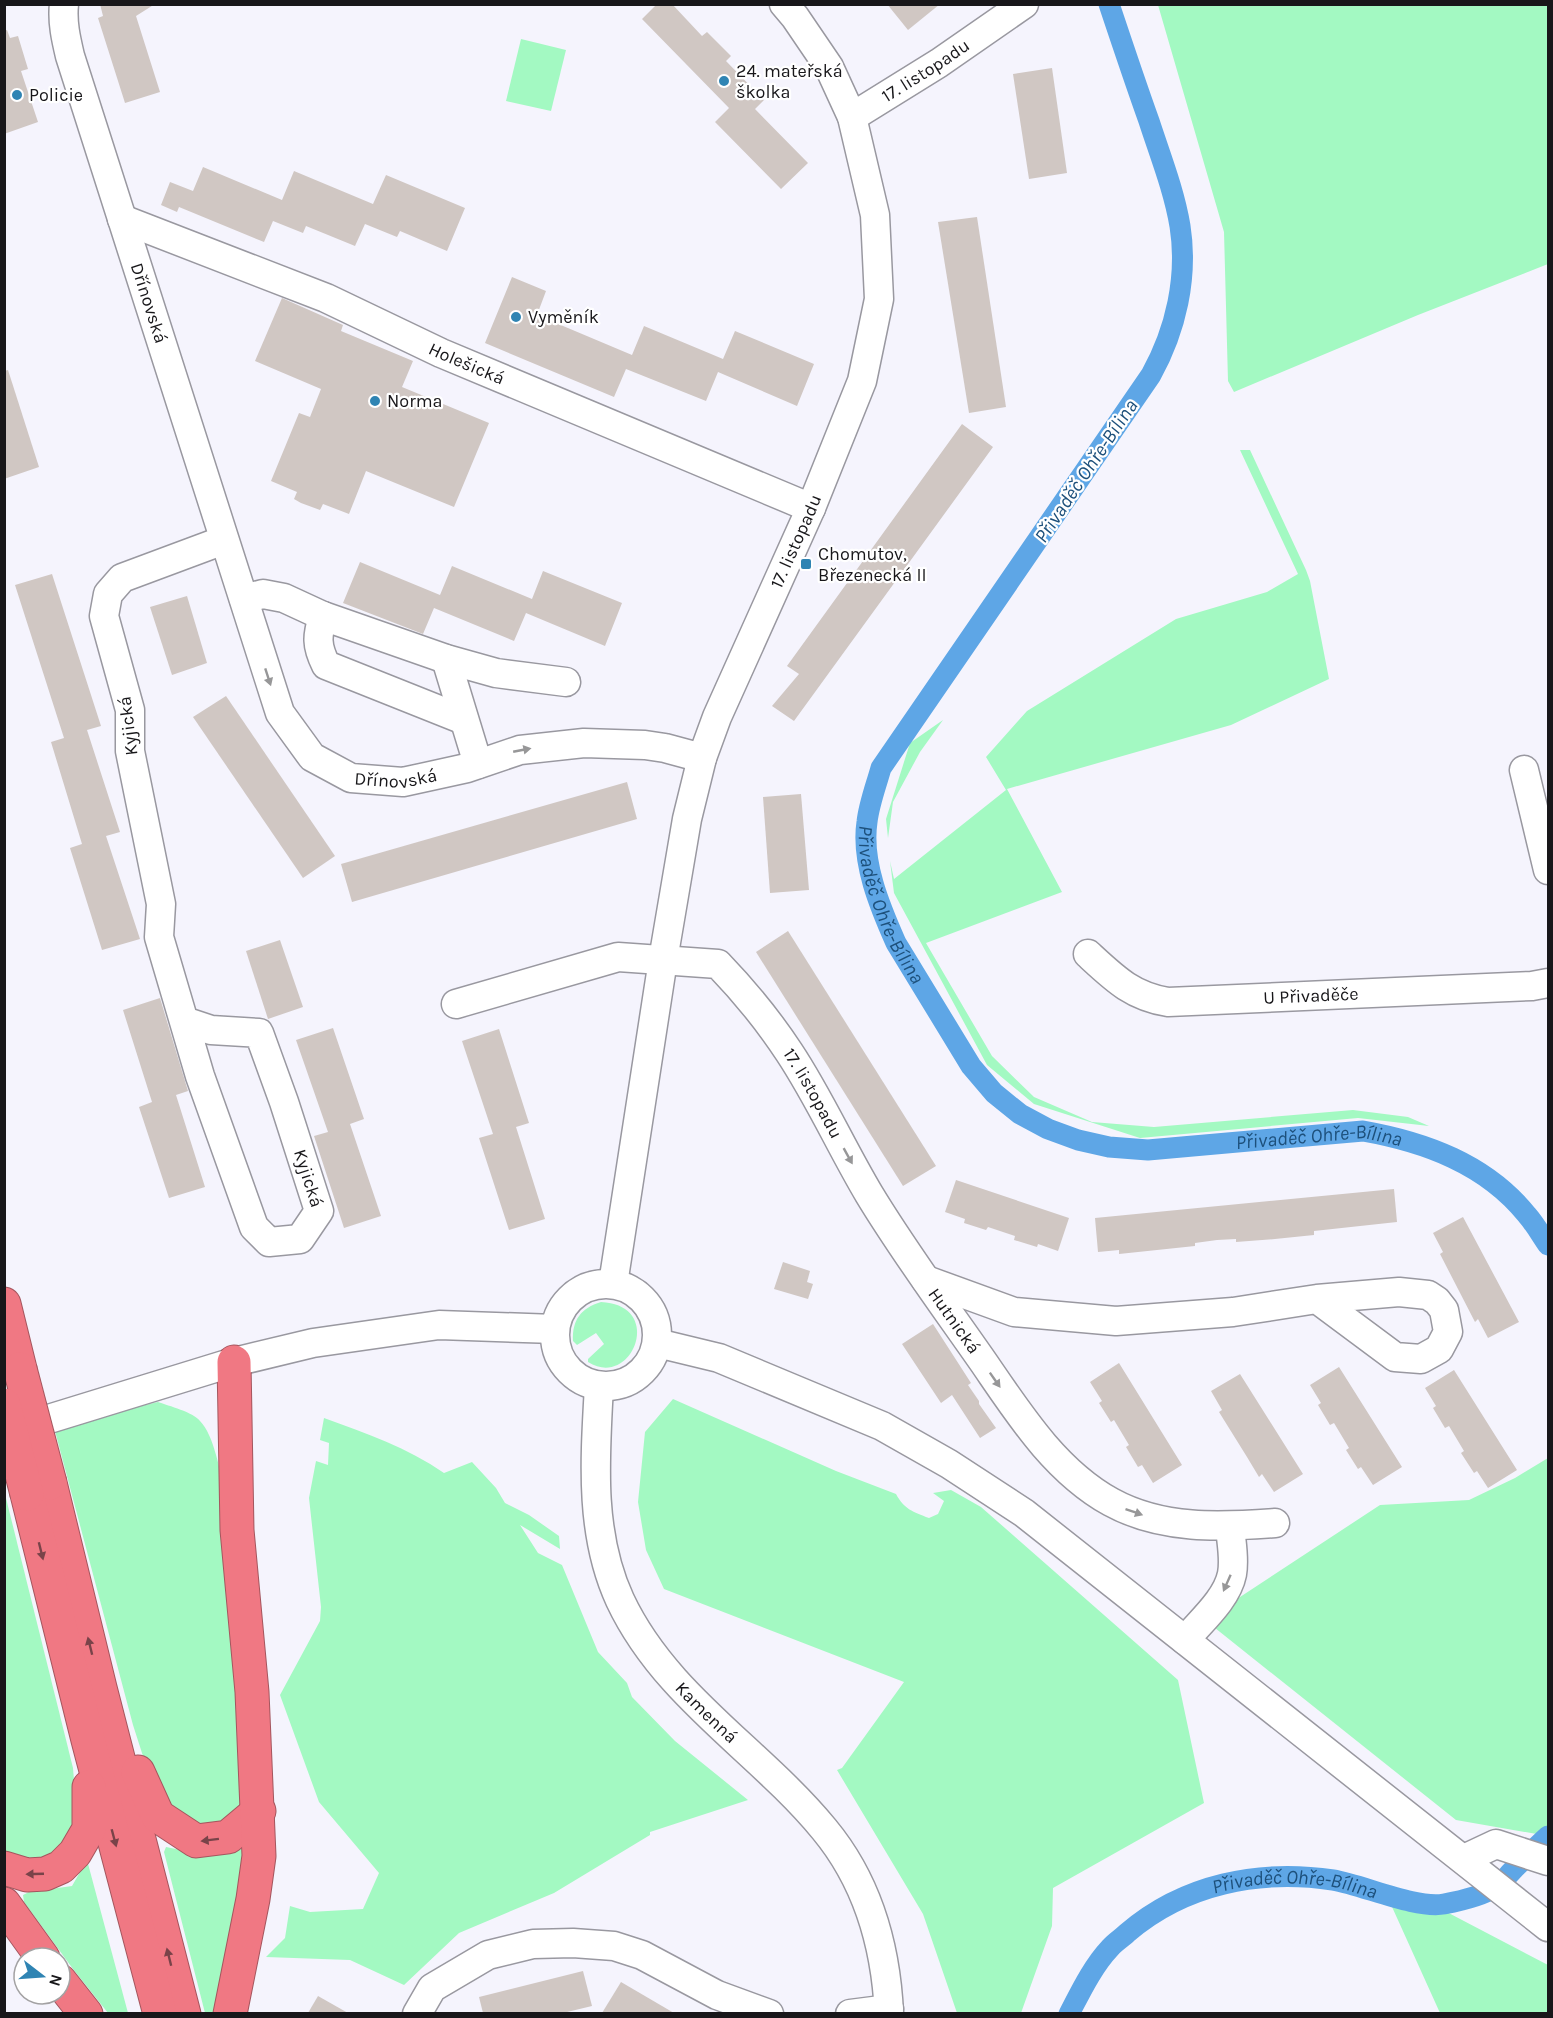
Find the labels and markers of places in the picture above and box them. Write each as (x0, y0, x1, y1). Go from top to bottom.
place label: 24. mateřská školka (736, 60, 843, 103)
marker: 24. mateřská školka (717, 74, 731, 88)
place label: Policie (29, 84, 83, 106)
marker: Policie (10, 88, 24, 102)
place label: Vyměník (528, 306, 599, 328)
marker: Vyměník (509, 310, 523, 324)
place label: Norma (387, 390, 442, 412)
marker: Norma (368, 394, 382, 408)
place label: Chomutov, Březenecká II (818, 543, 927, 586)
marker: Chomutov, Březenecká II (799, 557, 813, 571)

